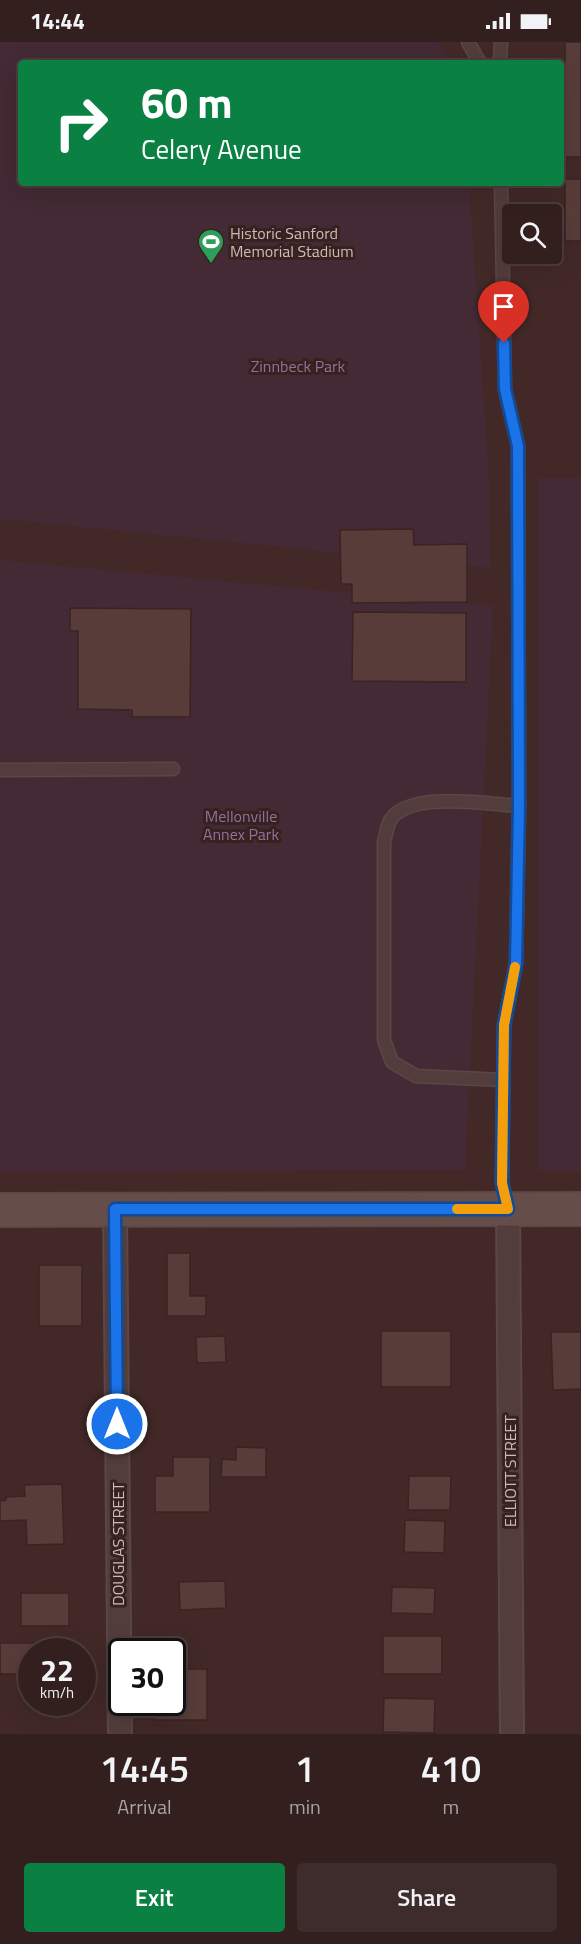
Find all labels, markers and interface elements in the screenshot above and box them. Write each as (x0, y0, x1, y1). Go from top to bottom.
text: 14:44 (30, 4, 85, 38)
text: 60 m (141, 70, 233, 134)
icon: right (42, 84, 120, 162)
text: Celery Avenue (141, 128, 302, 169)
map controls (502, 204, 562, 264)
button: search (502, 204, 562, 264)
place label: Historic Sanford Memorial Stadium (230, 221, 354, 263)
sports icon: Historic Sanford Memorial Stadium (196, 227, 226, 265)
pin (478, 281, 529, 343)
icon: arrive (487, 290, 520, 323)
park label: Zinnbeck Park (251, 354, 346, 378)
park label: Mellonville Annex Park (203, 804, 279, 846)
position arrow (85, 1392, 149, 1456)
street label: ELLIOTT STREET (498, 1415, 522, 1527)
street label: DOUGLAS STREET (106, 1482, 130, 1606)
speed limit sign: 30 (108, 1638, 186, 1716)
text: 22 (40, 1647, 74, 1693)
text: km/h (40, 1681, 74, 1704)
text: 14:45 (100, 1741, 189, 1796)
text: 1 (295, 1741, 315, 1796)
text: 410 (421, 1741, 481, 1796)
text: Arrival (117, 1791, 172, 1822)
text: min (289, 1791, 321, 1822)
text: m (443, 1791, 459, 1822)
button: Exit (24, 1863, 285, 1932)
button: Share (297, 1863, 557, 1932)

